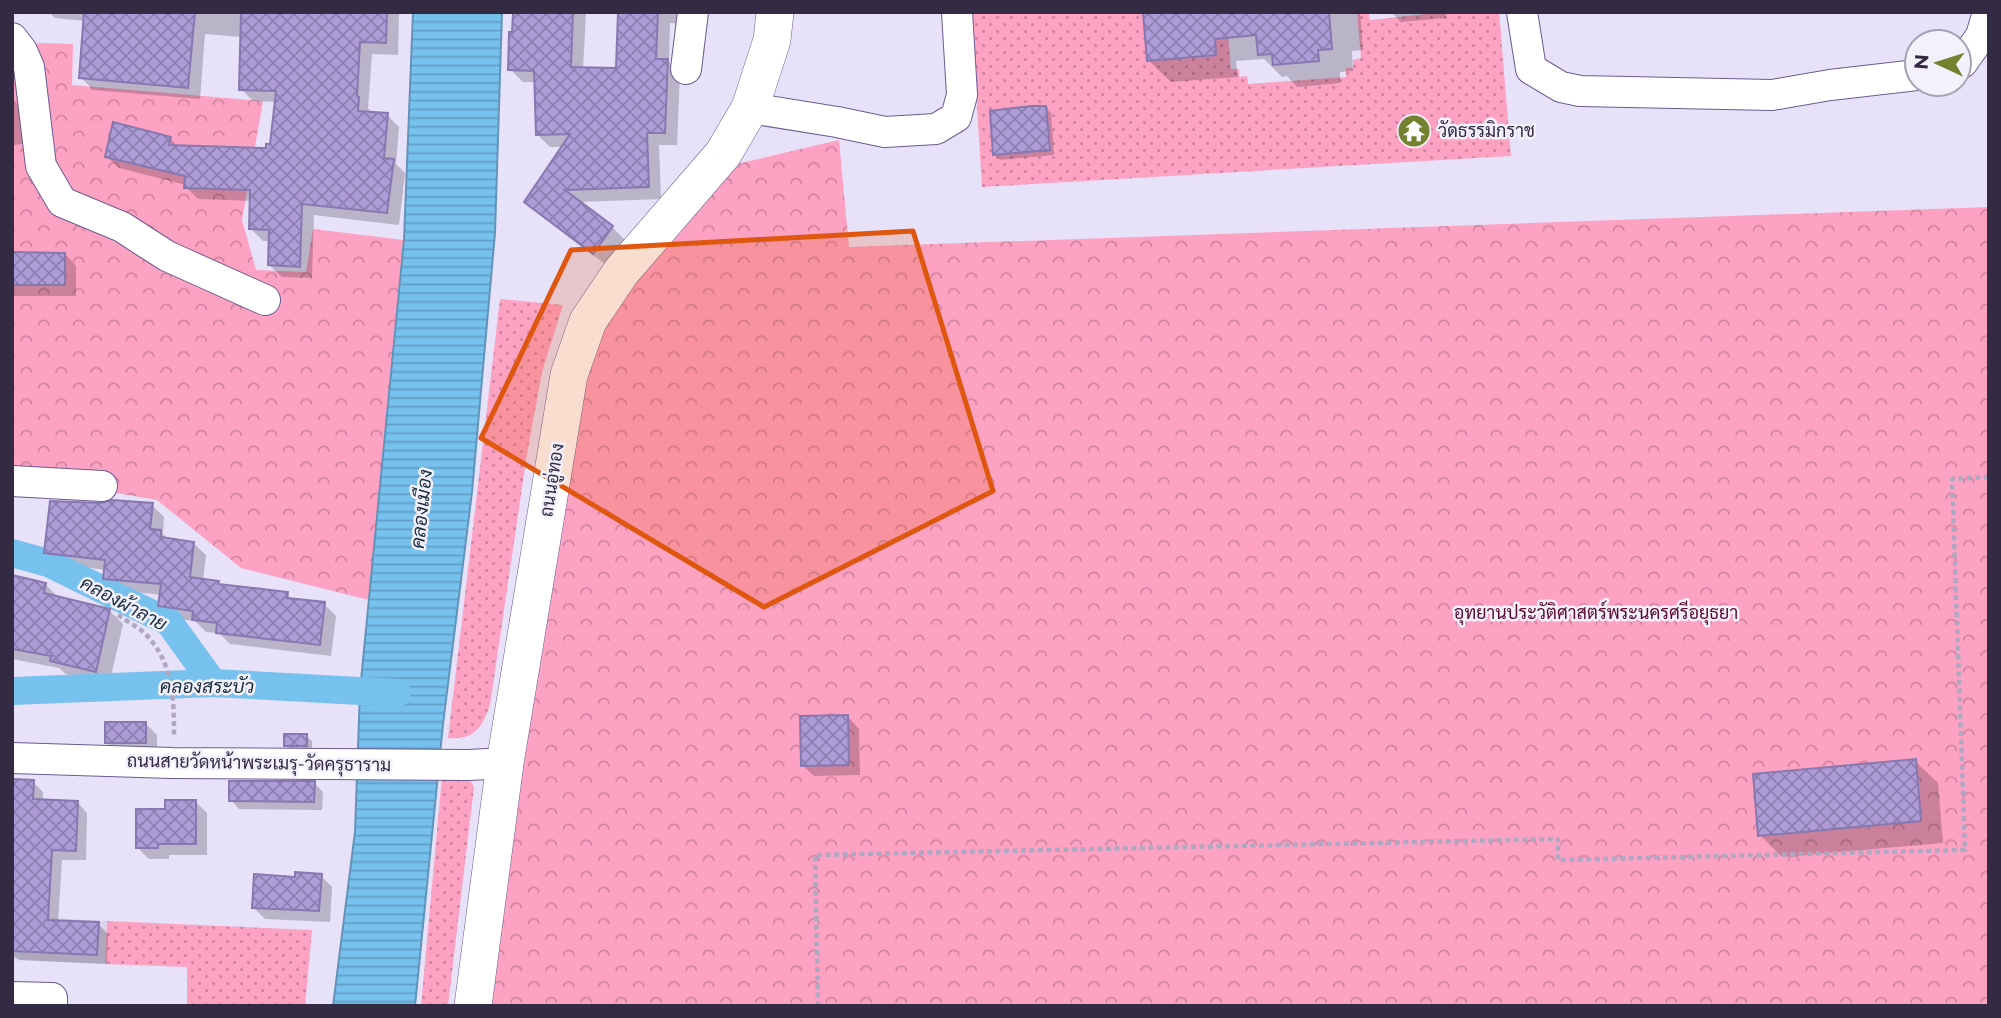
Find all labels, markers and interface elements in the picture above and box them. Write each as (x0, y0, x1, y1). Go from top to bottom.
north arrow (1903, 28, 1973, 98)
text: N (1910, 53, 1934, 70)
temple icon: วัดธรรมิกราช (1395, 112, 1433, 150)
place label: วัดธรรมิกราช (1438, 120, 1535, 142)
street label: ถนนอู่ทอง (534, 441, 571, 519)
water label: คลองเมือง (405, 468, 437, 550)
water label: คลองผ้าลาย (77, 571, 171, 636)
park label: อุทยานประวัติศาสตร์พระนครศรีอยุธยา (1454, 600, 1738, 625)
water label: คลองสระบัว (160, 675, 254, 698)
street label: ถนนสายวัดหน้าพระเมรุ-วัดครุธาราม (127, 749, 391, 777)

